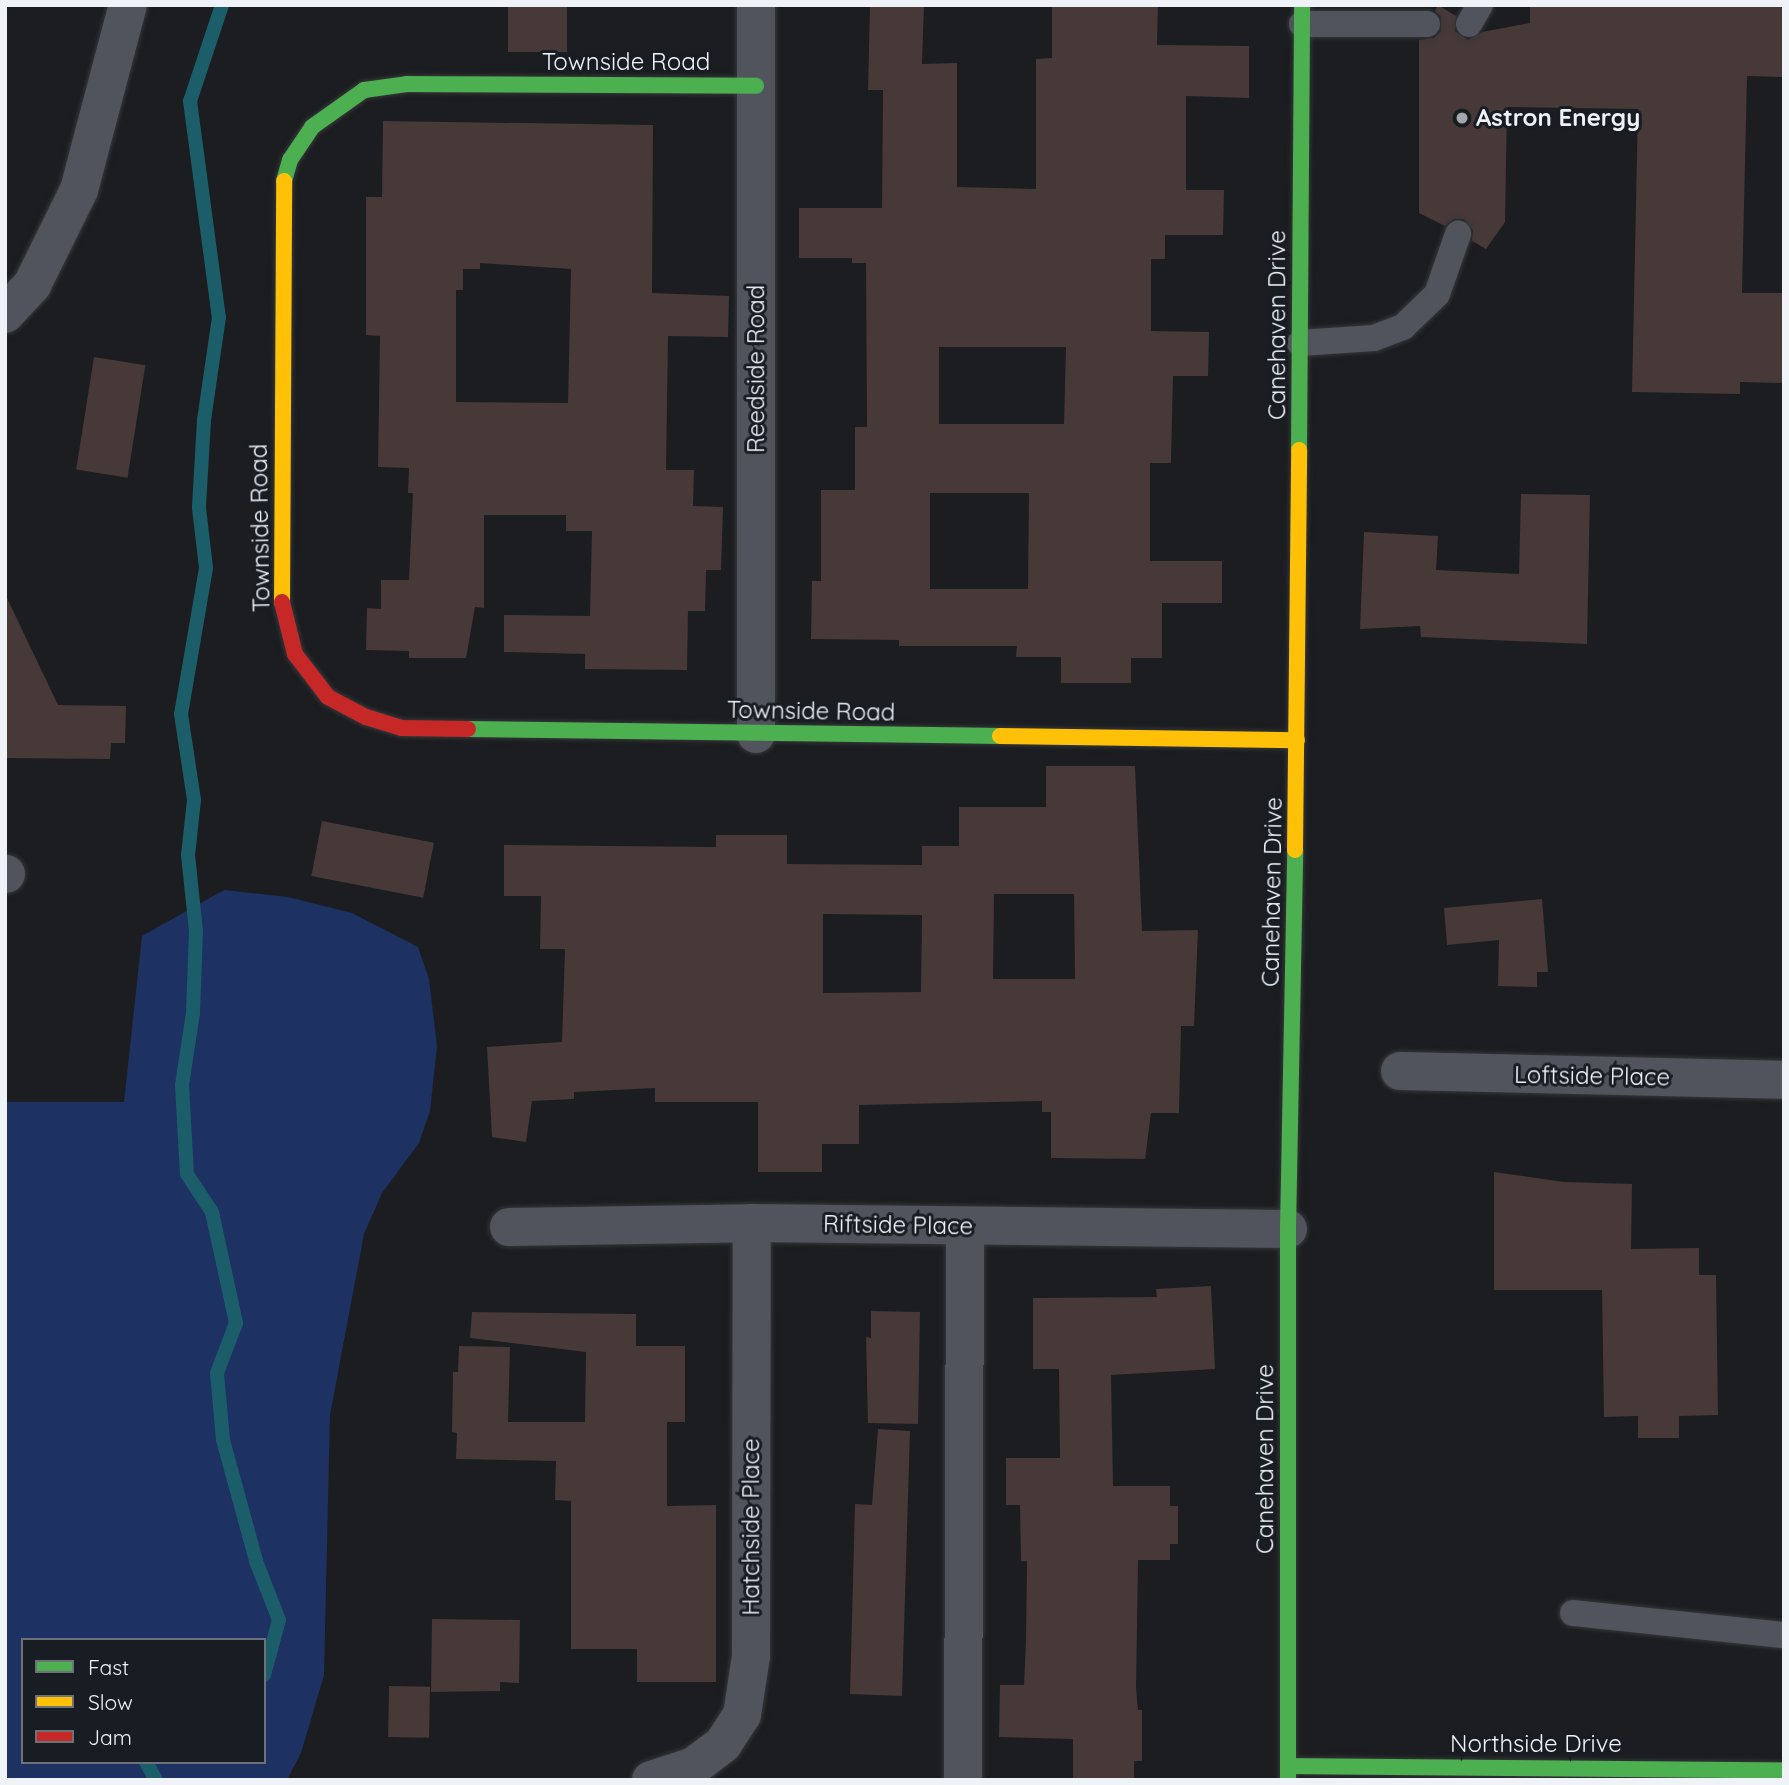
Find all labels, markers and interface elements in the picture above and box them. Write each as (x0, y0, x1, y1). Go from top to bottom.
street label: Townside Road (542, 48, 710, 76)
place label: Astron Energy (1476, 104, 1640, 132)
marker: Astron Energy (1454, 110, 1470, 126)
street label: Canehaven Drive (1263, 230, 1291, 420)
street label: Reedside Road (742, 285, 770, 453)
street label: Townside Road (244, 443, 276, 613)
street label: Townside Road (726, 695, 896, 727)
street label: Canehaven Drive (1256, 797, 1288, 987)
street label: Loftside Place (1514, 1060, 1670, 1092)
street label: Riftside Place (823, 1209, 973, 1241)
street label: Canehaven Drive (1251, 1364, 1279, 1554)
street label: Hatchside Place (737, 1438, 765, 1616)
legend (21, 1638, 266, 1764)
text: Fast (88, 1654, 129, 1680)
text: Slow (88, 1689, 133, 1715)
text: Jam (88, 1724, 132, 1750)
street label: Northside Drive (1450, 1730, 1622, 1758)

